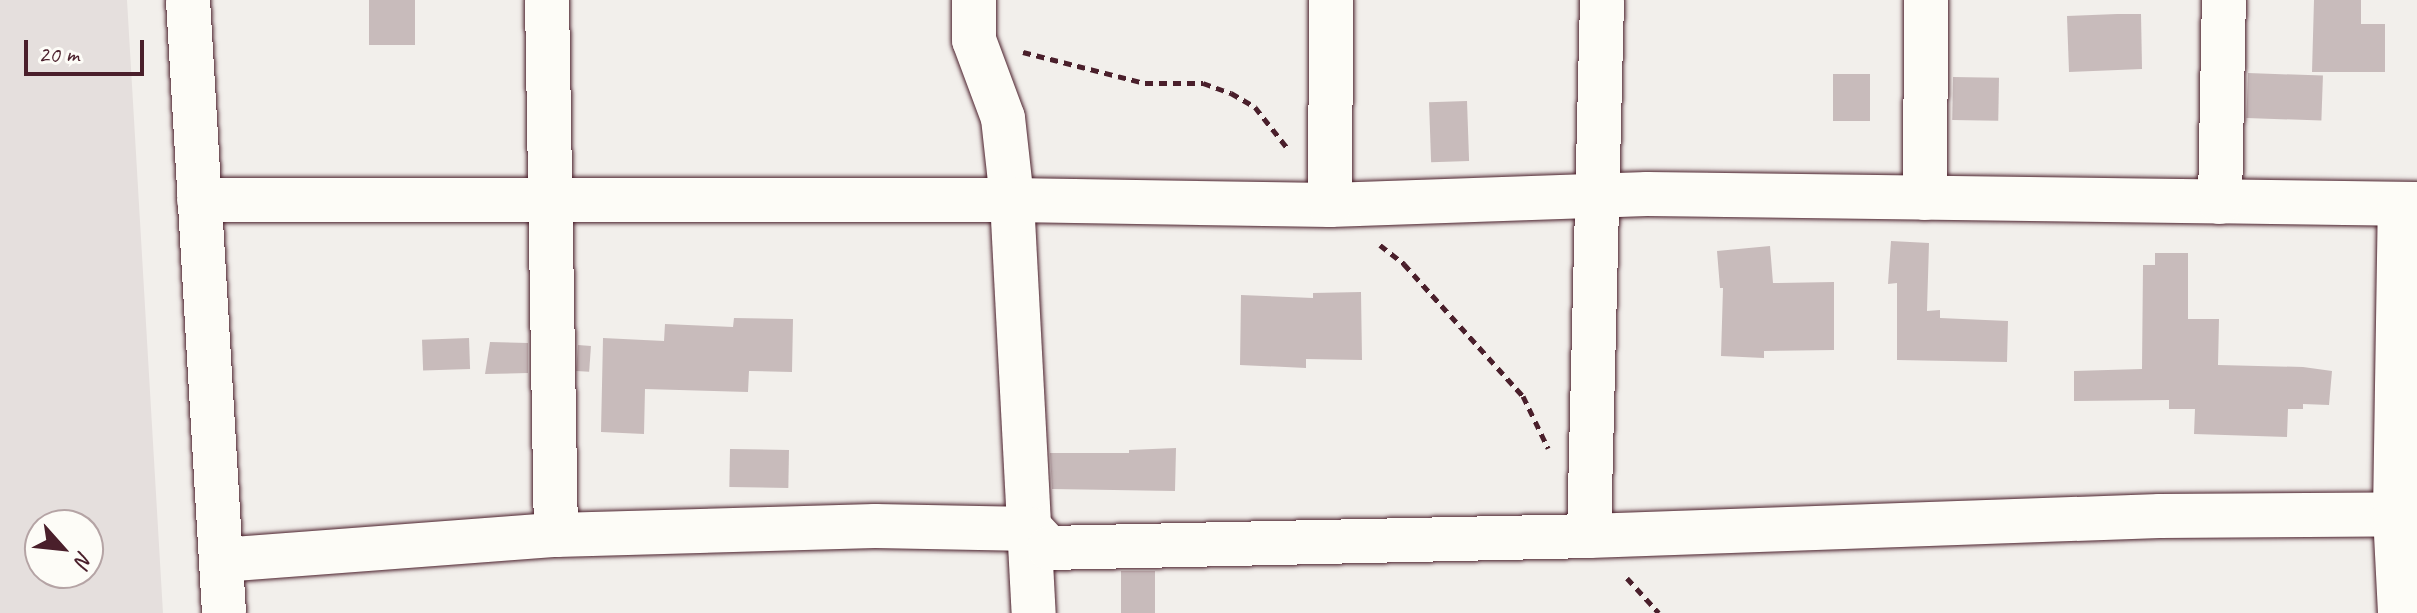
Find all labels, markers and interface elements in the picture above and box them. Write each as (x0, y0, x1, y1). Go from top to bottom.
scale bar (28, 24, 148, 74)
text: 20 m (38, 39, 79, 69)
north arrow (24, 509, 104, 589)
text: N (68, 547, 99, 571)

